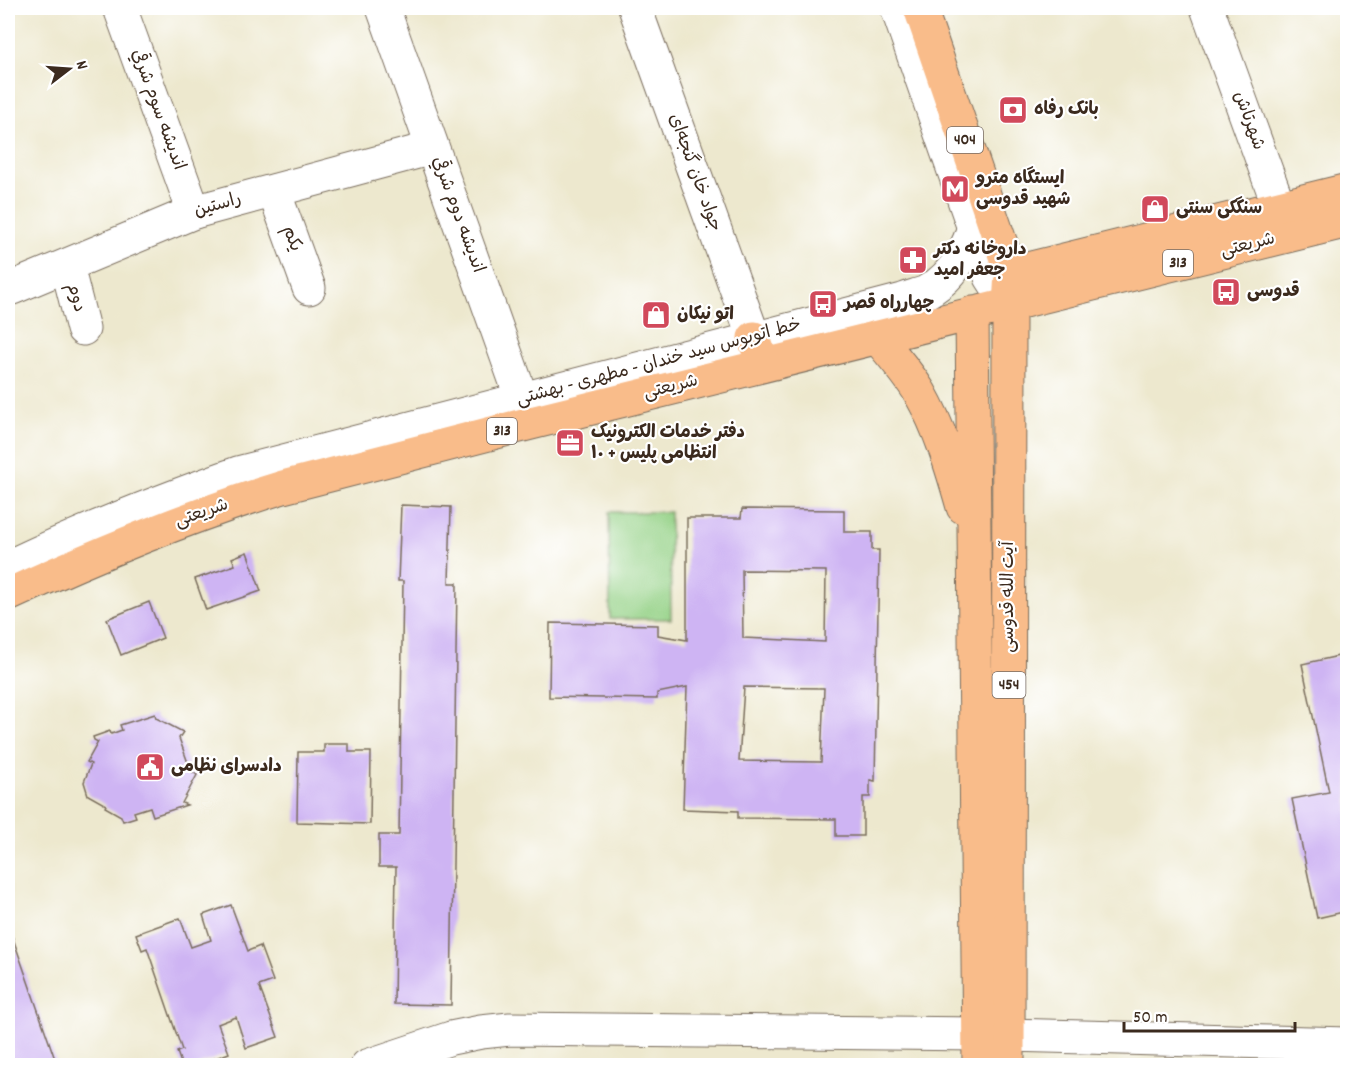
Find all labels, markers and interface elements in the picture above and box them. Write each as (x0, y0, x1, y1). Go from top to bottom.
north arrow (39, 39, 99, 99)
street label: اندیشه سوم شرقي (123, 45, 192, 174)
text: N (69, 58, 93, 73)
street label: شهرتاش (1226, 88, 1270, 154)
bank icon: بانک رفاه (997, 94, 1029, 126)
place label: بانک رفاه (1034, 98, 1099, 123)
street label: جواد خان گنجه‌ای (661, 111, 727, 235)
road number: 404 (947, 127, 983, 153)
street label: انديشه دوم شرقي (424, 153, 492, 277)
place label: ایستگاه مترو شهید قدوسی (974, 166, 1070, 213)
metro station icon: ایستگاه مترو شهید قدوسی (939, 173, 971, 205)
street label: راستین (191, 187, 245, 225)
shop icon: سنگکی سنتی (1139, 193, 1171, 225)
place label: سنگکی سنتی (1176, 196, 1262, 222)
street label: یکم (275, 223, 307, 255)
street label: شریعتی (1218, 227, 1278, 265)
place label: داروخانه دکتر جعفر امید (932, 238, 1027, 284)
pharmacy icon: داروخانه دکتر جعفر امید (897, 244, 929, 276)
road number: 313 (1163, 250, 1193, 276)
bus stop icon: قدوسی (1210, 276, 1242, 308)
place label: قدوسی (1247, 280, 1300, 305)
street label: دوم (59, 281, 91, 315)
bus stop icon: چهارراه قصر (807, 288, 839, 320)
place label: چهارراه قصر (842, 292, 935, 317)
shop icon: اتو نیکان (640, 299, 672, 331)
place label: اتو نیکان (677, 303, 734, 328)
street label: خط اتوبوس سید خندان - مطهری - بهشتی (514, 313, 804, 413)
street label: شریعتی (641, 369, 701, 407)
road number: 313 (487, 418, 517, 444)
place label: دفتر خدمات الکترونیک انتظامی پلیس + ۱۰ (591, 421, 745, 467)
office icon: دفتر خدمات الکترونیک انتظامی پلیس + ۱۰ (554, 427, 586, 459)
street label: شریعتی (172, 493, 232, 535)
street label: آیت الله قدوسی (997, 540, 1022, 653)
road number: 454 (992, 672, 1026, 698)
public building icon: دادسرای نظامی (134, 751, 166, 783)
place label: دادسرای نظامی (171, 755, 282, 780)
scale bar (1124, 995, 1295, 1033)
text: 50 m (1133, 1006, 1168, 1031)

